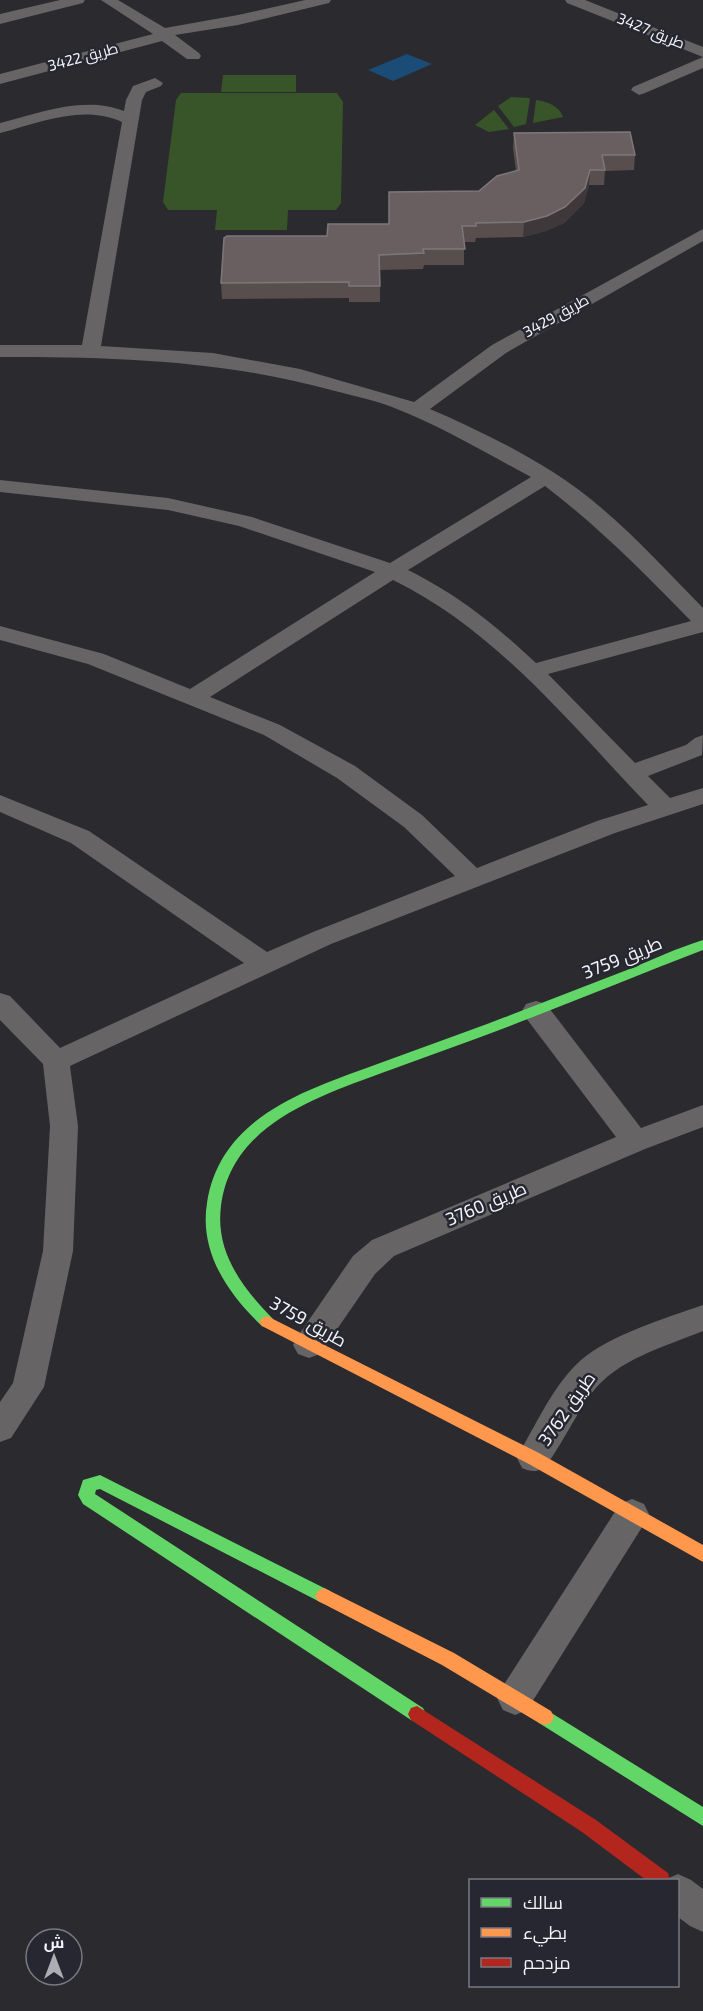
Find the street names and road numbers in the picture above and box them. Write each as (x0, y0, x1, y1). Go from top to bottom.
street label: طريق 3427 (614, 8, 688, 54)
street label: طريق 3422 (46, 38, 120, 76)
street label: طريق 3429 (520, 290, 592, 342)
street label: طريق 3759 (578, 931, 666, 985)
street label: طريق 3760 (442, 1176, 530, 1232)
street label: طريق 3759 (265, 1291, 351, 1353)
street label: طريق 3762 (533, 1367, 601, 1451)

